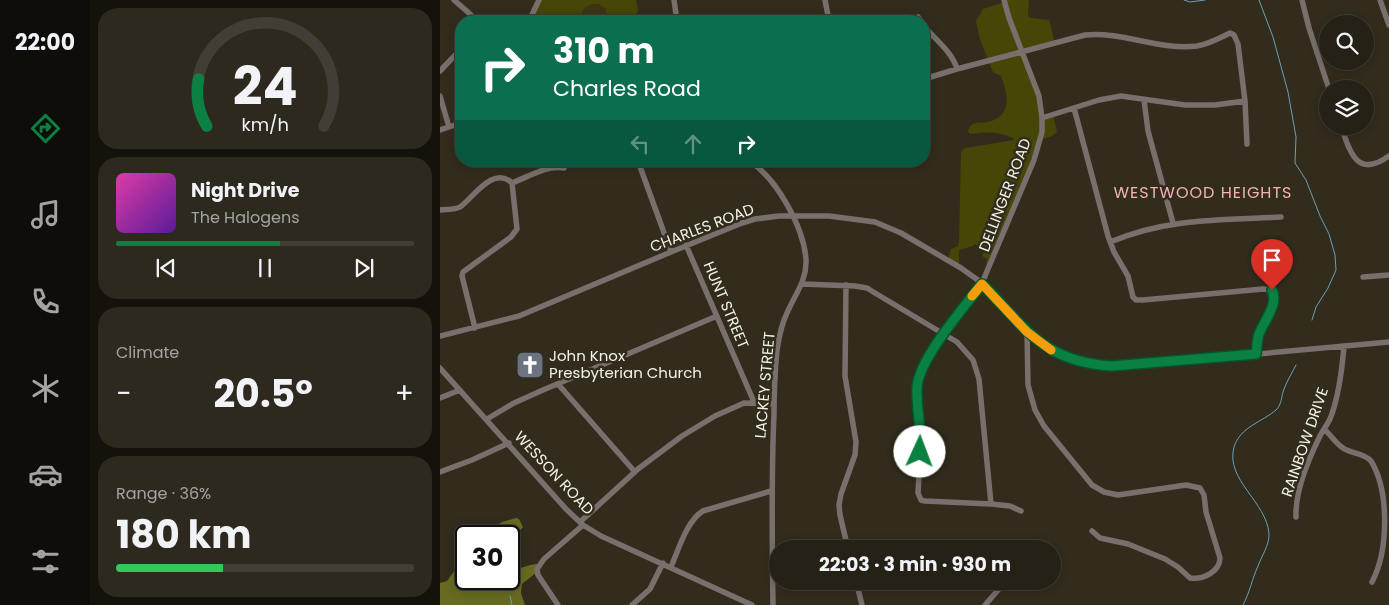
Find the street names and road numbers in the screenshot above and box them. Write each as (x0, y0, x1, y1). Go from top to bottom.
street label: DELLINGER ROAD (973, 135, 1036, 254)
street label: CHARLES ROAD (647, 198, 757, 257)
street label: HUNT STREET (699, 258, 754, 352)
street label: LACKEY STREET (749, 331, 780, 439)
street label: RAINBOW DRIVE (1276, 384, 1333, 499)
street label: WESSON ROAD (510, 426, 599, 519)

